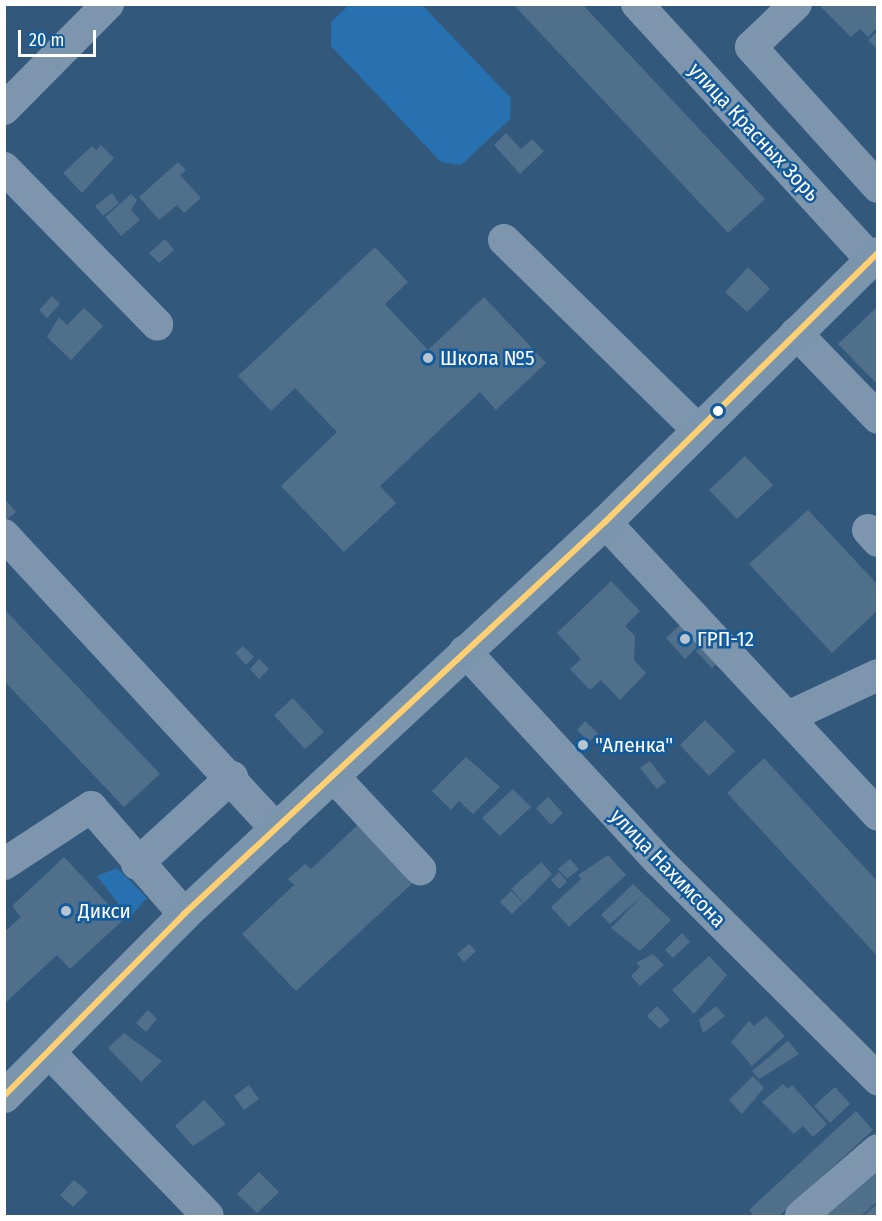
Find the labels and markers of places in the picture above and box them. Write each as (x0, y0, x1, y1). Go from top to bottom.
place label: Школа №5 (440, 345, 535, 371)
marker: Школа №5 (421, 351, 435, 365)
unlabelled marker (712, 405, 724, 417)
place label: ГРП-12 (697, 626, 754, 652)
marker: ГРП-12 (678, 632, 692, 646)
place label: "Аленка" (595, 732, 673, 758)
marker: "Аленка" (576, 738, 590, 752)
place label: Дикси (78, 898, 131, 924)
marker: Дикси (59, 904, 73, 918)

